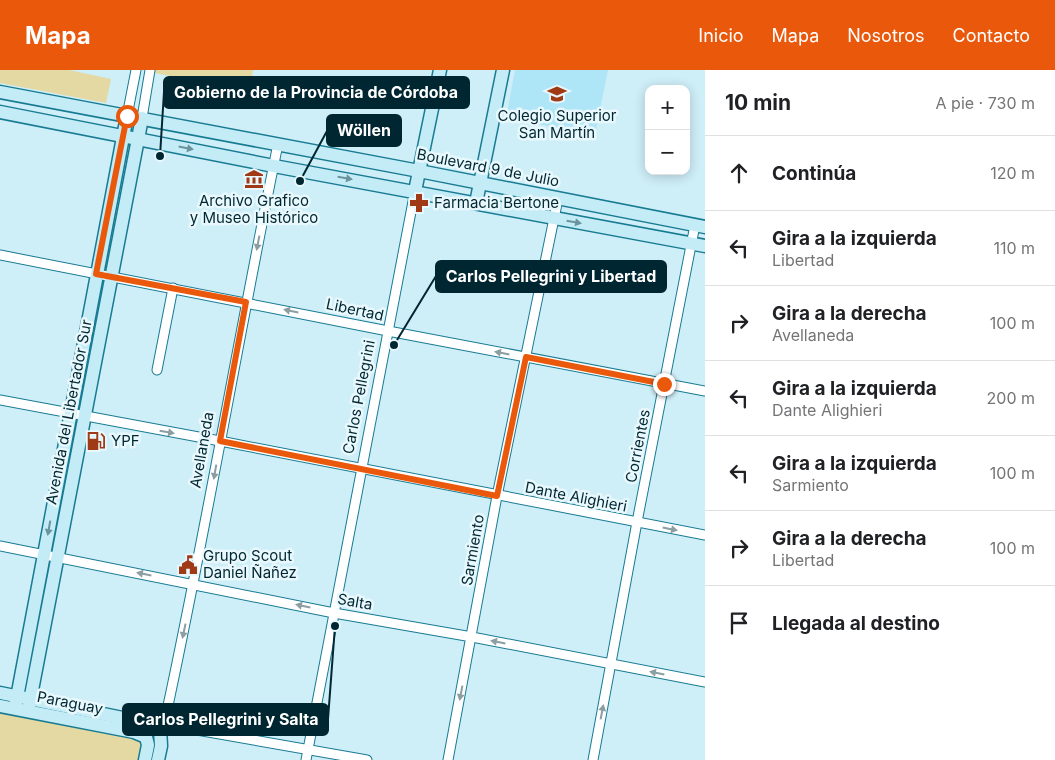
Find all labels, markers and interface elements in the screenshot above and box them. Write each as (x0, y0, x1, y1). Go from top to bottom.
text: Mapa (25, 21, 91, 50)
text: Inicio (698, 25, 744, 46)
text: Mapa (772, 25, 819, 46)
text: Nosotros (847, 25, 925, 46)
text: Contacto (953, 25, 1030, 46)
callout: Gobierno de la Provincia de Córdoba (164, 77, 469, 108)
text: Gobierno de la Provincia de Córdoba (174, 82, 458, 102)
school or university icon: Colegio Superior San Martín (546, 83, 568, 105)
map controls (645, 85, 690, 175)
button: + (645, 85, 690, 130)
text: 10 min (725, 90, 791, 115)
text: A pie · 730 m (936, 93, 1035, 113)
route start (116, 105, 139, 128)
place label: Colegio Superior San Martín (498, 106, 617, 142)
callout: Wöllen (327, 115, 401, 146)
text: Wöllen (337, 120, 391, 140)
button: − (645, 130, 690, 175)
one-way arrow (178, 144, 193, 152)
street label: Boulevard 9 de Julio (415, 144, 561, 191)
icon: ahead (725, 159, 753, 187)
text: Continúa (772, 162, 856, 185)
text: 120 m (990, 163, 1035, 183)
museum icon: Archivo Grafico y Museo Histórico (243, 168, 265, 190)
one-way arrow (338, 175, 354, 183)
place label: Archivo Grafico y Museo Histórico (190, 191, 318, 227)
pharmacy icon: Farmacia Bertone (408, 192, 430, 214)
place label: Farmacia Bertone (434, 193, 559, 212)
one-way arrow (566, 219, 582, 227)
text: Gira a la izquierda (772, 227, 937, 250)
icon: left (725, 234, 753, 262)
one-way arrow (254, 236, 262, 252)
text: 110 m (993, 238, 1035, 258)
text: Libertad (772, 250, 834, 270)
callout: Carlos Pellegrini y Libertad (436, 261, 666, 292)
text: Carlos Pellegrini y Libertad (446, 266, 656, 286)
street label: Libertad (325, 294, 386, 325)
text: Gira a la derecha (772, 302, 927, 325)
one-way arrow (284, 307, 299, 315)
icon: right (725, 309, 753, 337)
text: 100 m (990, 313, 1035, 333)
street label: Avenida del Libertador Sur (41, 318, 96, 506)
text: Avellaneda (772, 325, 854, 345)
street label: Carlos Pellegrini (338, 338, 379, 455)
one-way arrow (494, 348, 510, 356)
route end (653, 373, 676, 396)
text: Gira a la izquierda (772, 377, 937, 400)
icon: left (725, 384, 753, 412)
text: 200 m (987, 388, 1035, 408)
text: Dante Alighieri (772, 400, 882, 420)
street label: Corrientes (621, 408, 654, 484)
street label: Avellaneda (185, 410, 218, 490)
one-way arrow (160, 428, 176, 436)
fuel station icon: YPF (85, 430, 107, 452)
place label: YPF (111, 431, 140, 450)
text: Gira a la izquierda (772, 452, 937, 475)
icon: left (725, 459, 753, 487)
text: 100 m (990, 463, 1035, 483)
one-way arrow (210, 464, 218, 480)
text: Sarmiento (772, 475, 849, 495)
street label: Dante Alighieri (524, 477, 629, 516)
street label: Sarmiento (457, 513, 488, 587)
one-way arrow (45, 520, 53, 536)
one-way arrow (663, 525, 679, 533)
text: Gira a la derecha (772, 527, 927, 550)
icon: right (725, 534, 753, 562)
text: 100 m (990, 538, 1035, 558)
place label: Grupo Scout Daniel Ñañez (203, 546, 297, 582)
text: Libertad (772, 550, 834, 570)
public building icon: Grupo Scout Daniel Ñañez (177, 554, 199, 576)
one-way arrow (137, 570, 152, 578)
street label: Salta (336, 589, 374, 614)
one-way arrow (296, 602, 311, 610)
icon: arrive (725, 609, 753, 637)
text: Llegada al destino (772, 612, 940, 635)
one-way arrow (180, 624, 188, 639)
one-way arrow (489, 637, 505, 645)
one-way arrow (650, 669, 665, 677)
one-way arrow (457, 686, 465, 701)
street label: Paraguay (36, 687, 105, 718)
callout: Carlos Pellegrini y Salta (123, 704, 328, 735)
one-way arrow (599, 704, 607, 720)
text: Carlos Pellegrini y Salta (134, 709, 318, 729)

